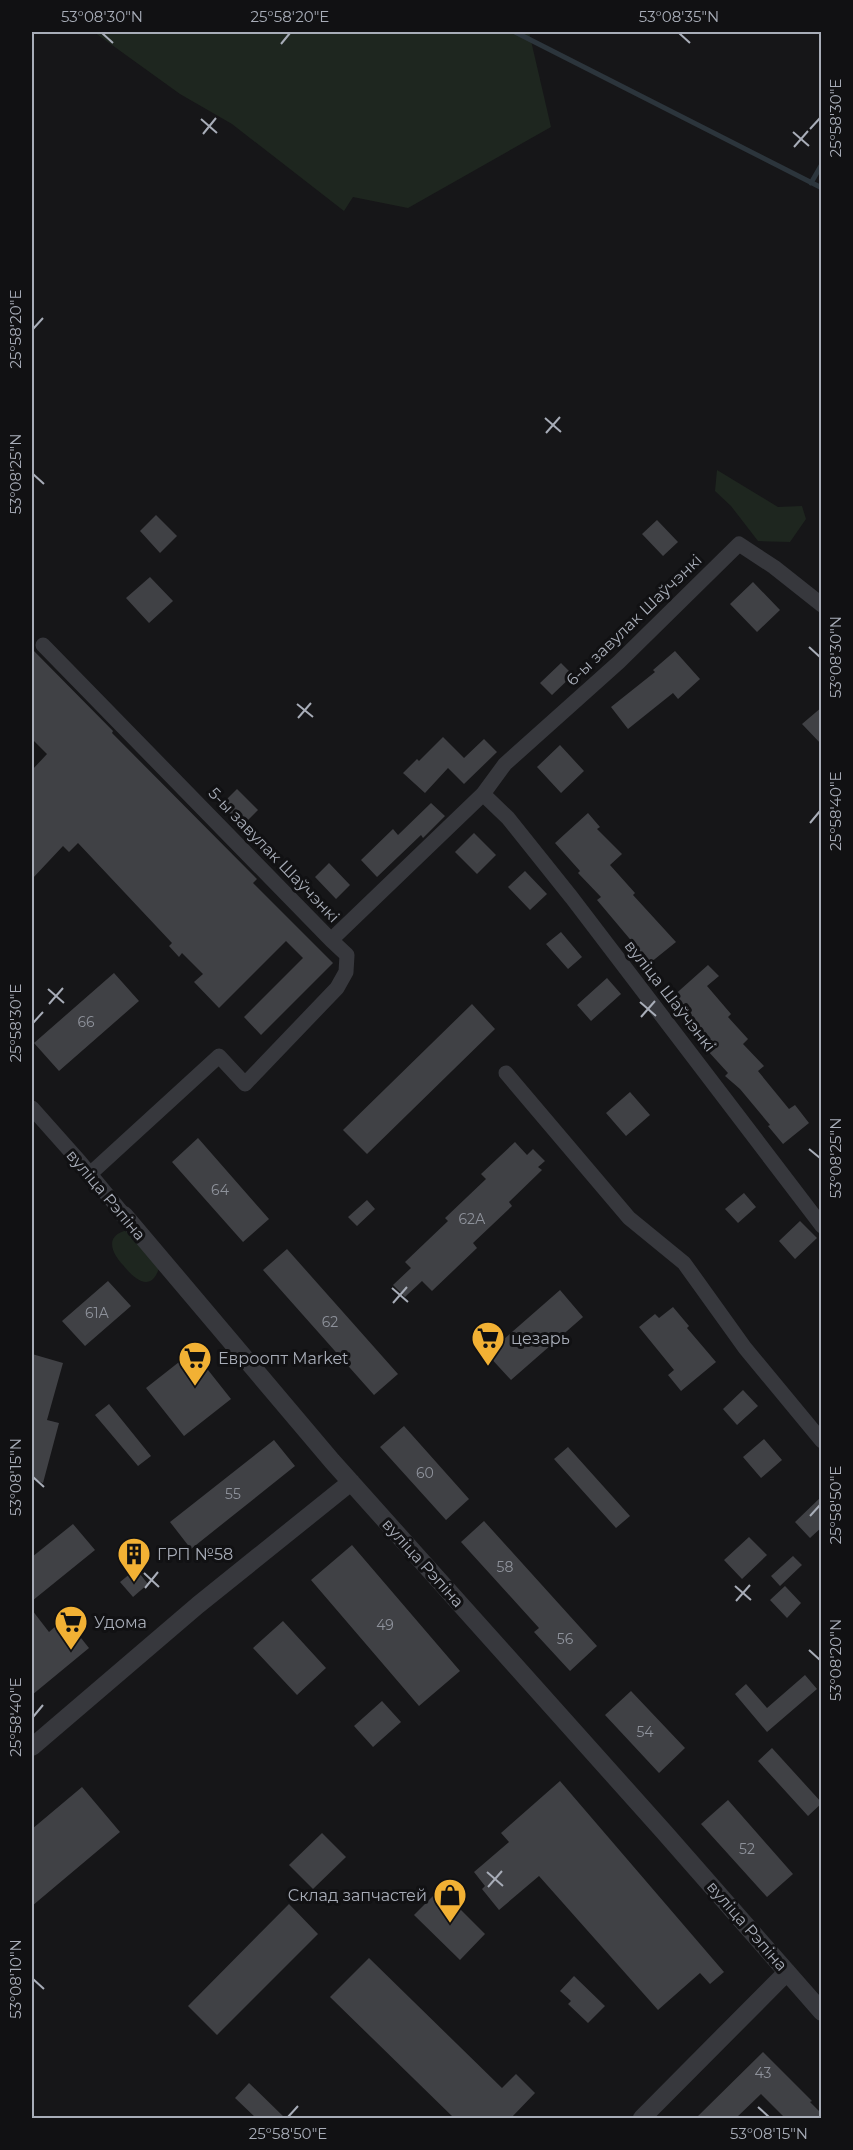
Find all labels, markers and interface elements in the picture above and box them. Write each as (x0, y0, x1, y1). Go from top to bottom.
text: 53°08'30"N (61, 7, 143, 26)
text: 25°58'20"E (251, 7, 329, 26)
text: 53°08'35"N (639, 7, 719, 26)
text: 25°58'30"E (826, 79, 845, 157)
text: 25°58'20"E (6, 290, 25, 368)
text: 53°08'25"N (6, 434, 25, 514)
street label: 6-ы завулак Шаўчэнкі (562, 550, 706, 690)
text: 53°08'30"N (826, 616, 845, 698)
text: 25°58'40"E (826, 771, 845, 851)
street label: 5-ы завулак Шаўчэнкі (205, 784, 343, 926)
street label: вуліца Шаўчэнкі (621, 936, 719, 1056)
text: 25°58'30"E (6, 984, 25, 1062)
house number: 66 (77, 1013, 95, 1031)
text: 53°08'25"N (826, 1118, 845, 1198)
street label: вуліца Рэпіна (63, 1146, 149, 1244)
house number: 64 (211, 1181, 230, 1199)
house number: 62А (459, 1210, 486, 1228)
house number: 61А (85, 1304, 110, 1322)
house number: 62 (322, 1313, 338, 1331)
supermarket icon: цезарь (470, 1320, 506, 1367)
place label: цезарь (511, 1329, 570, 1348)
supermarket icon: Евроопт Market (177, 1340, 213, 1387)
place label: Евроопт Market (218, 1349, 349, 1368)
text: 53°08'15"N (6, 1438, 25, 1516)
house number: 60 (416, 1464, 434, 1482)
text: 25°58'50"E (826, 1466, 845, 1544)
house number: 55 (225, 1485, 241, 1503)
street label: вуліца Рэпіна (378, 1515, 468, 1611)
building icon: ГРП №58 (116, 1536, 152, 1583)
place label: ГРП №58 (157, 1545, 233, 1564)
house number: 58 (497, 1558, 513, 1576)
supermarket icon: Удома (53, 1604, 89, 1651)
place label: Удома (94, 1613, 147, 1632)
house number: 49 (376, 1616, 394, 1634)
text: 53°08'20"N (826, 1619, 845, 1701)
house number: 56 (557, 1630, 574, 1648)
text: 25°58'40"E (6, 1677, 25, 1757)
house number: 54 (636, 1723, 654, 1741)
house number: 52 (739, 1840, 755, 1858)
shop icon: Склад запчастей (432, 1877, 468, 1924)
street label: вуліца Рэпіна (703, 1877, 791, 1975)
place label: Склад запчастей (288, 1886, 427, 1905)
text: 53°08'10"N (6, 1939, 25, 2019)
house number: 43 (755, 2064, 772, 2082)
text: 25°58'50"E (249, 2124, 327, 2143)
text: 53°08'15"N (730, 2124, 808, 2143)

